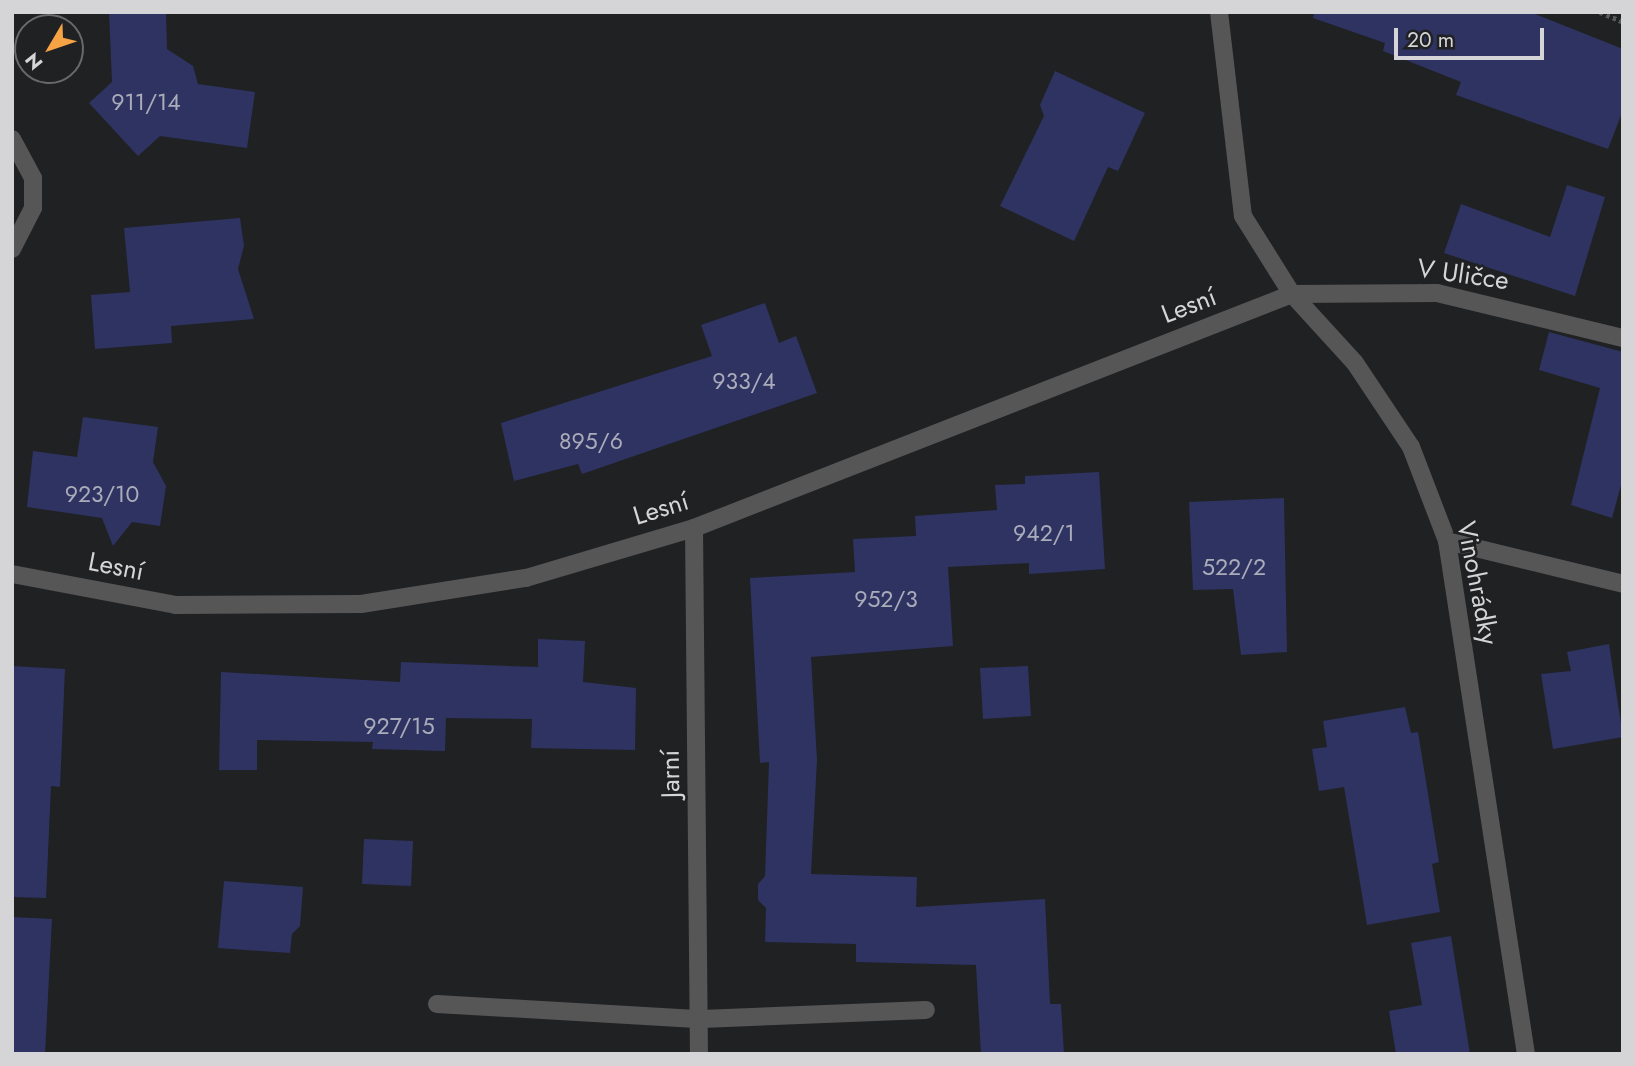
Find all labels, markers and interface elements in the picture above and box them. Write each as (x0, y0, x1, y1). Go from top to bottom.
north arrow (14, 14, 84, 84)
scale bar (1397, 14, 1548, 58)
text: 20 m (1407, 25, 1454, 55)
text: N (19, 47, 49, 76)
house number: 911/14 (111, 88, 181, 116)
street label: V Uličce (1415, 253, 1511, 297)
street label: Lesní (1157, 281, 1221, 331)
house number: 933/4 (712, 367, 776, 395)
house number: 895/6 (559, 427, 623, 455)
house number: 923/10 (65, 480, 139, 508)
street label: Lesní (630, 486, 692, 532)
house number: 942/1 (1013, 519, 1075, 547)
street label: Vinohrádky (1450, 519, 1504, 647)
street label: Lesní (86, 546, 146, 588)
house number: 522/2 (1202, 553, 1266, 581)
house number: 952/3 (854, 585, 918, 613)
house number: 927/15 (363, 712, 435, 740)
street label: Jarní (655, 750, 687, 798)

